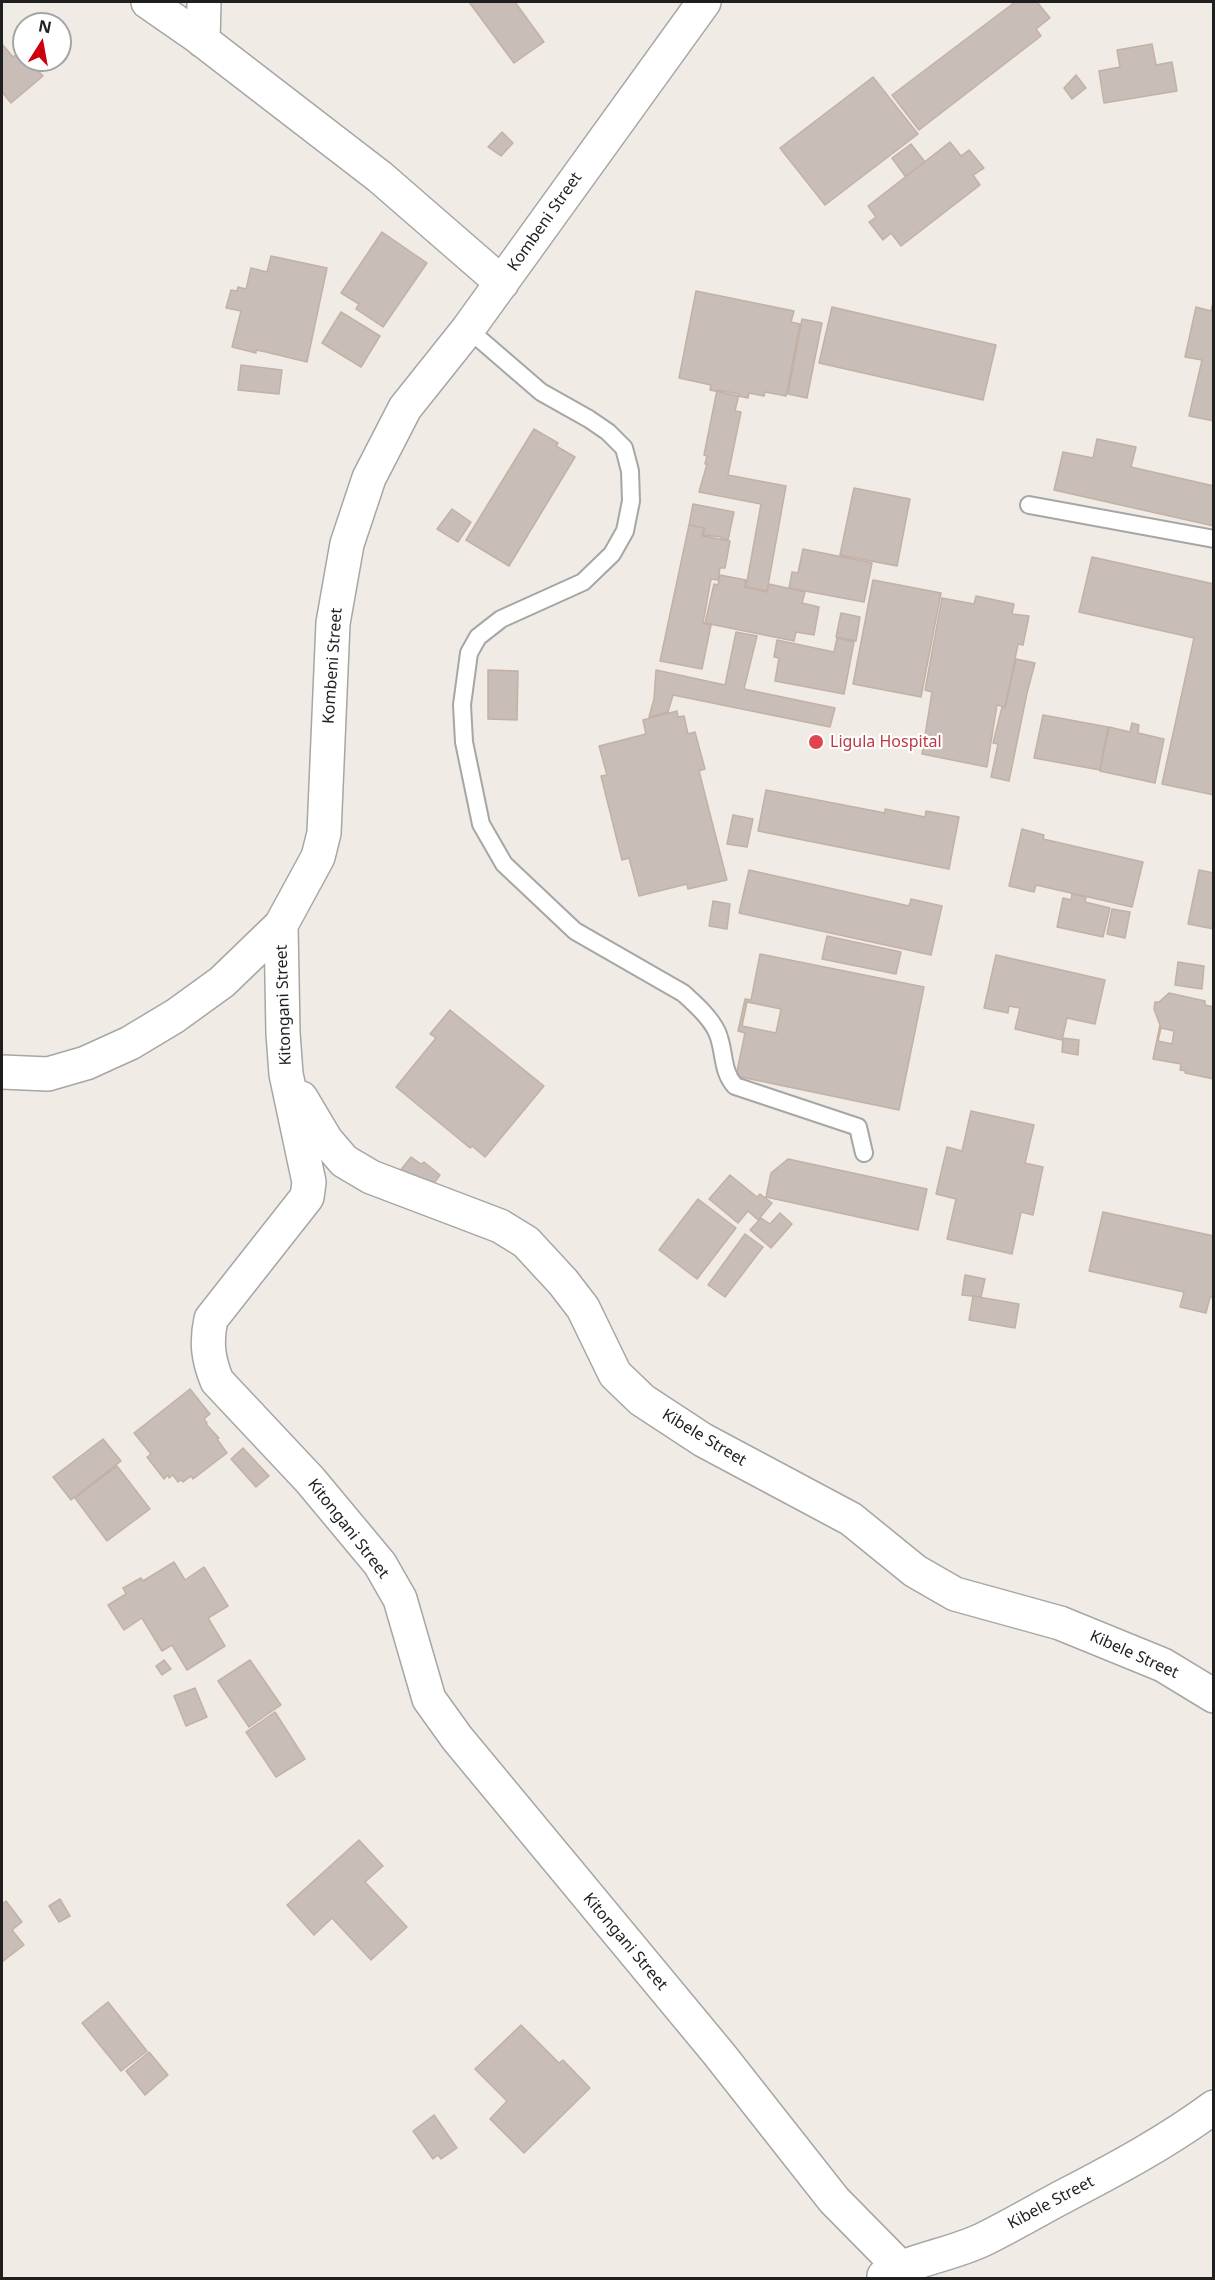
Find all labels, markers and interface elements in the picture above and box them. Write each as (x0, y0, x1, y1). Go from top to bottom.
north arrow (12, 12, 72, 72)
text: N (37, 14, 54, 38)
street label: Kombeni Street (504, 169, 586, 275)
street label: Kombeni Street (319, 607, 347, 725)
place label: Ligula Hospital (830, 732, 942, 752)
marker: Ligula Hospital (807, 733, 825, 751)
street label: Kitongani Street (272, 944, 296, 1066)
street label: Kibele Street (658, 1405, 750, 1471)
street label: Kitongani Street (303, 1475, 393, 1583)
street label: Kibele Street (1087, 1627, 1181, 1683)
street label: Kitongani Street (579, 1889, 671, 1995)
street label: Kibele Street (1005, 2172, 1097, 2234)

